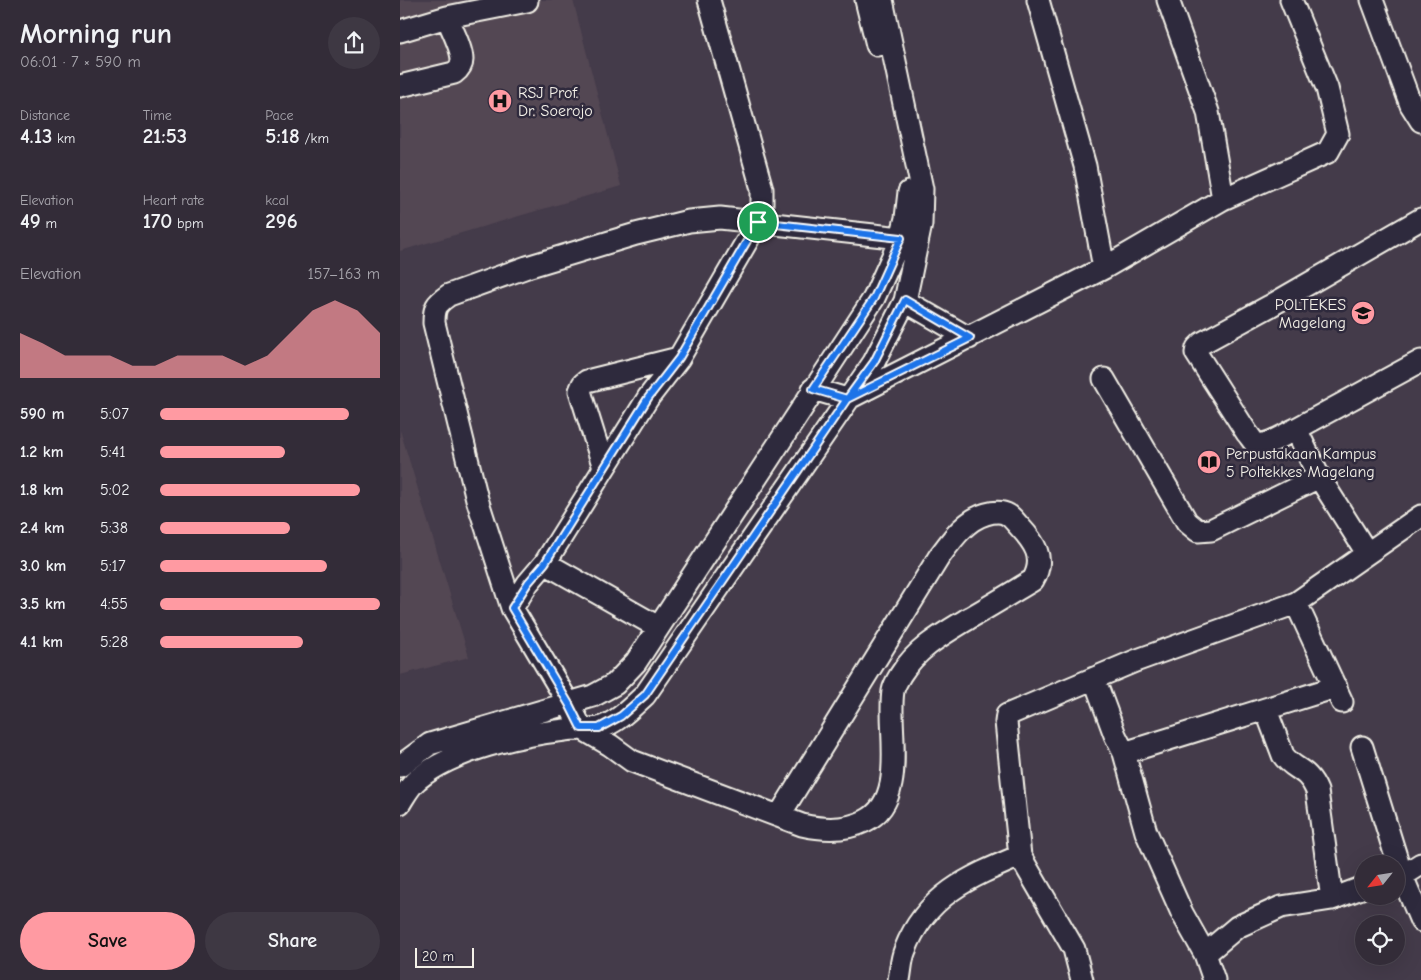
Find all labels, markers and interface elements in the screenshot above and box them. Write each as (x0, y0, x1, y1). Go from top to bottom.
button: share (328, 17, 380, 69)
text: Morning run (20, 18, 172, 50)
text: 06:01 · 7 × 590 m (20, 53, 141, 71)
place label: RSJ Prof. Dr. Soerojo (518, 84, 593, 120)
hospital icon: RSJ Prof. Dr. Soerojo (487, 88, 513, 114)
text: Distance (20, 107, 70, 124)
text: Time (143, 107, 172, 124)
text: Pace (265, 107, 294, 124)
text: 4.13 (20, 124, 52, 148)
text: 21:53 (143, 124, 187, 148)
text: 5:18 (265, 124, 300, 148)
text: km (52, 130, 75, 147)
text: /km (300, 130, 329, 147)
text: Elevation (20, 192, 74, 209)
text: Heart rate (143, 192, 204, 209)
text: kcal (265, 192, 289, 209)
pin (737, 201, 779, 243)
icon: arrive (744, 208, 772, 236)
text: 49 (20, 209, 41, 233)
text: 170 (143, 209, 172, 233)
text: 296 (265, 209, 298, 233)
text: m (41, 215, 57, 232)
text: bpm (172, 215, 204, 232)
text: Elevation (20, 265, 81, 283)
text: 157–163 m (307, 265, 380, 283)
place label: POLTEKES Magelang (1275, 296, 1346, 332)
school or university icon: POLTEKES Magelang (1350, 300, 1376, 326)
text: 590 m (20, 405, 64, 423)
text: 5:07 (100, 405, 129, 423)
text: 1.2 km (20, 443, 63, 461)
text: 5:41 (100, 443, 126, 461)
place label: Perpustakaan Kampus 5 Poltekkes Magelang (1226, 445, 1377, 481)
library icon: Perpustakaan Kampus 5 Poltekkes Magelang (1196, 449, 1222, 475)
text: 1.8 km (20, 481, 64, 499)
text: 5:02 (100, 481, 130, 499)
text: 2.4 km (20, 519, 65, 537)
text: 5:38 (100, 519, 128, 537)
text: 3.0 km (20, 557, 66, 575)
text: 5:17 (100, 557, 125, 575)
text: 3.5 km (20, 595, 66, 613)
text: 4:55 (100, 595, 128, 613)
text: 4.1 km (20, 633, 63, 651)
text: 5:28 (100, 633, 128, 651)
north arrow (1355, 855, 1405, 905)
map controls (1355, 855, 1405, 965)
button: Save (20, 912, 195, 970)
button: Share (205, 912, 380, 970)
button: locate (1355, 915, 1405, 965)
scale bar (415, 945, 474, 968)
text: 20 m (422, 948, 454, 965)

